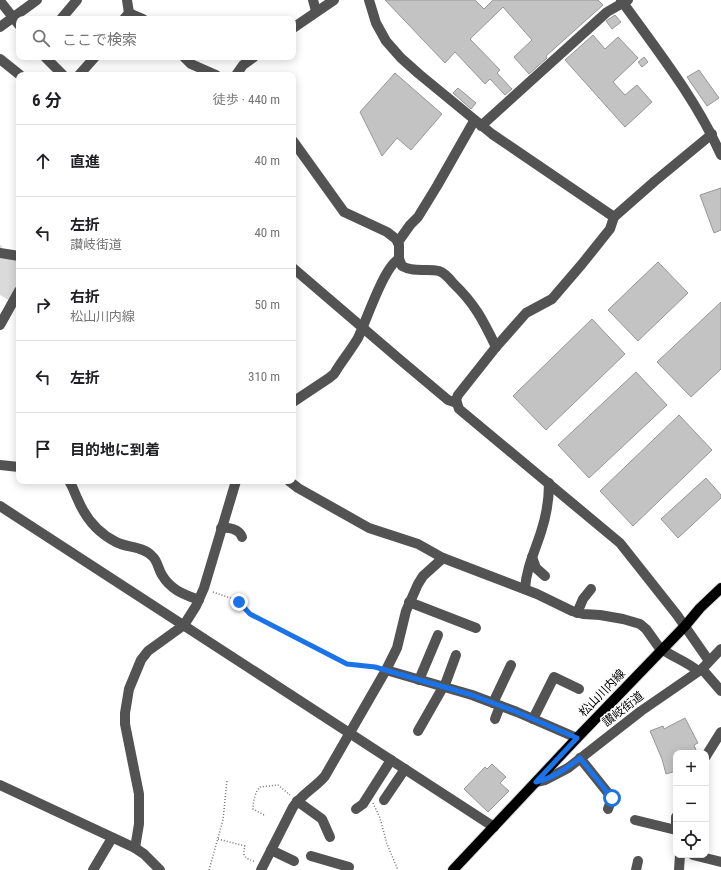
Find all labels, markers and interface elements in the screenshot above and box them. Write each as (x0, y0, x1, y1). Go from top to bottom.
search box (16, 16, 296, 60)
icon: search (30, 27, 52, 49)
text: ここで検索 (62, 31, 137, 49)
text: 6 分 (32, 90, 62, 110)
text: 徒歩 · 440 m (213, 92, 280, 107)
icon: ahead (32, 150, 54, 172)
text: 直進 (70, 153, 100, 171)
text: 40 m (254, 153, 280, 168)
text: 左折 (70, 216, 100, 234)
icon: left (32, 222, 54, 244)
text: 40 m (254, 225, 280, 240)
text: 讃岐街道 (70, 237, 122, 252)
text: 右折 (70, 288, 100, 306)
icon: right (32, 294, 54, 316)
text: 50 m (254, 297, 280, 312)
text: 松山川内線 (70, 309, 135, 324)
icon: left (32, 366, 54, 388)
text: 左折 (70, 369, 100, 387)
text: 310 m (248, 369, 280, 384)
icon: arrive (32, 438, 54, 460)
text: 目的地に到着 (70, 441, 160, 459)
route end (230, 593, 248, 611)
street label: 松山川内線 (576, 667, 628, 719)
street label: 讃岐街道 (600, 689, 646, 729)
map controls (673, 750, 709, 858)
button: + (673, 750, 709, 786)
button: − (673, 786, 709, 822)
route start (603, 789, 621, 807)
button: locate (673, 822, 709, 858)

